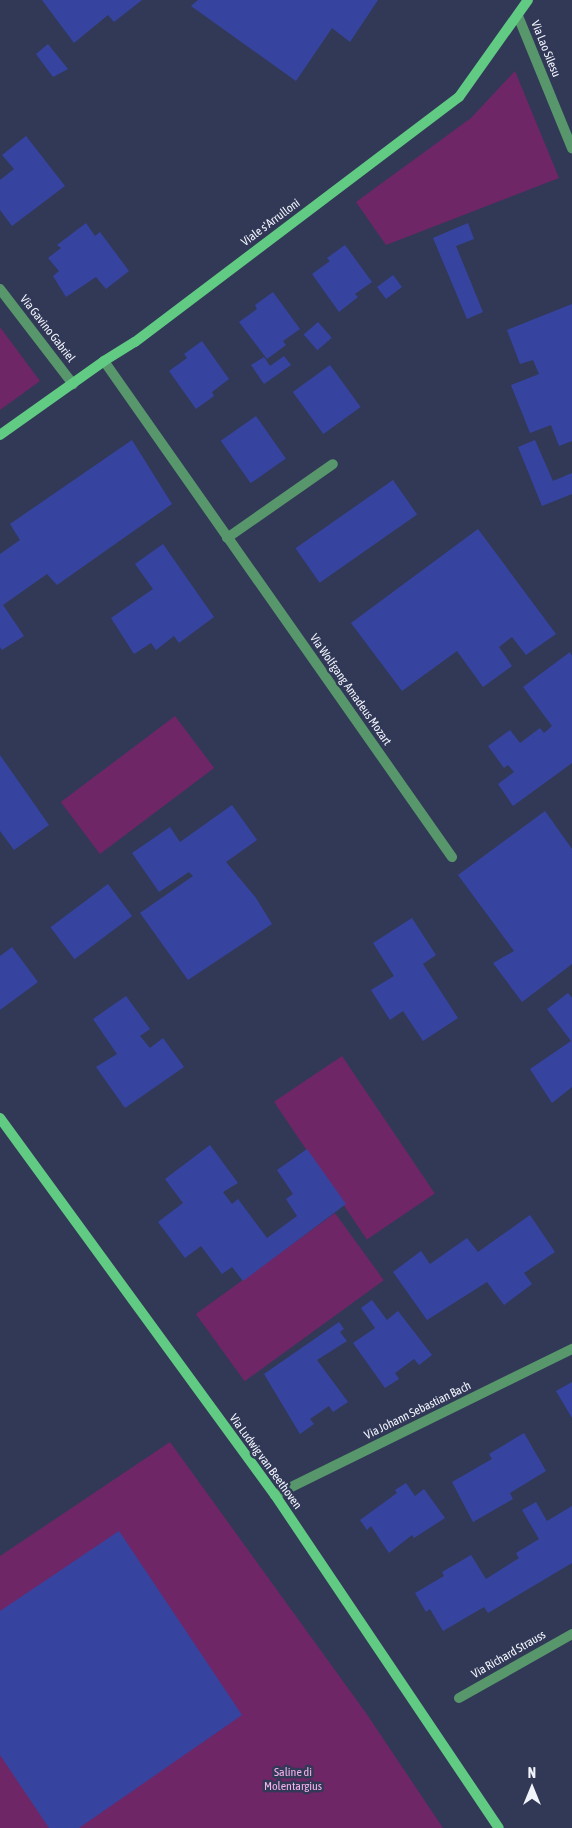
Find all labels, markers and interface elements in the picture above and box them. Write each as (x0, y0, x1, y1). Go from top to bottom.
street label: Via Lao Silesu (527, 19, 563, 79)
street label: Viale s'Arrulloni (239, 196, 303, 250)
street label: Via Gavino Gabriel (16, 293, 78, 365)
street label: Via Wolfgang Amadeus Mozart (306, 632, 394, 748)
street label: Via Johann Sebastian Bach (362, 1379, 474, 1443)
street label: Via Ludwig van Beethoven (226, 1412, 304, 1512)
street label: Via Richard Strauss (469, 1628, 549, 1682)
north arrow (507, 1763, 557, 1813)
text: N (528, 1765, 536, 1781)
park label: Saline di Molentargius (264, 1766, 322, 1794)

